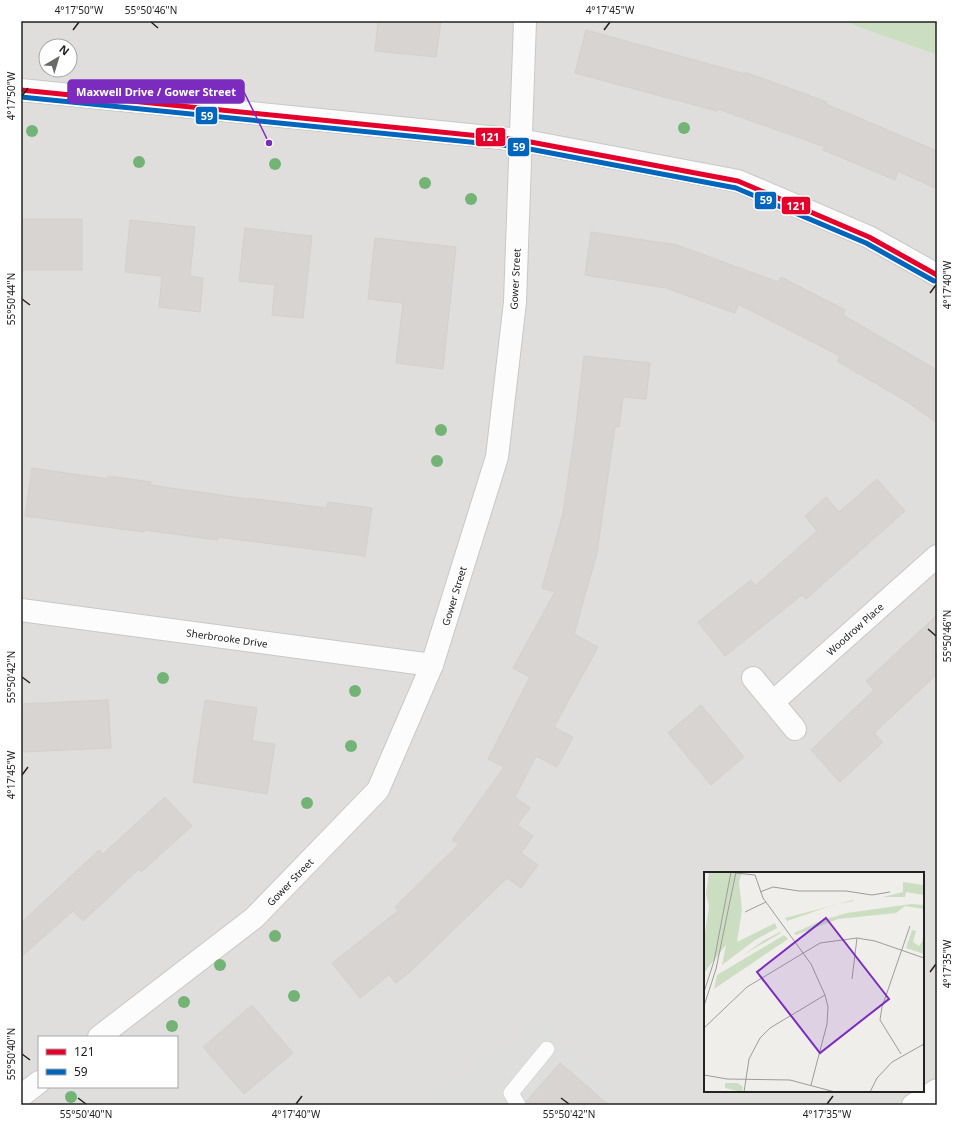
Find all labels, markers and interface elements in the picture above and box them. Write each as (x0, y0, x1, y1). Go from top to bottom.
text: 4°17'50"W (55, 3, 104, 17)
text: 55°50'46"N (125, 3, 177, 17)
text: 4°17'45"W (586, 3, 635, 17)
north arrow (38, 38, 78, 78)
text: N (56, 41, 73, 58)
text: 4°17'50"W (4, 71, 18, 120)
callout: Maxwell Drive / Gower Street (68, 80, 244, 103)
text: Maxwell Drive / Gower Street (76, 84, 236, 99)
line badge: 59 (195, 106, 218, 125)
text: 59 (201, 108, 213, 123)
line badge: 121 (475, 127, 506, 147)
text: 121 (481, 129, 499, 144)
line badge: 59 (507, 137, 530, 157)
text: 59 (513, 139, 525, 154)
line badge: 59 (754, 191, 777, 210)
text: 59 (760, 192, 772, 207)
line badge: 121 (781, 196, 811, 215)
text: 121 (787, 198, 805, 213)
street label: Gower Street (506, 248, 524, 310)
text: 4°17'40"W (940, 260, 954, 309)
text: 55°50'44"N (4, 273, 18, 325)
street label: Gower Street (438, 564, 470, 627)
street label: Woodrow Place (823, 599, 887, 658)
text: 55°50'46"N (940, 610, 954, 662)
street label: Sherbrooke Drive (185, 625, 269, 651)
text: 55°50'42"N (4, 651, 18, 703)
text: 4°17'45"W (4, 750, 18, 799)
street label: Gower Street (264, 855, 317, 909)
inset map (704, 872, 924, 1092)
text: 4°17'35"W (940, 939, 954, 988)
text: 55°50'40"N (4, 1028, 18, 1080)
legend (38, 1036, 178, 1088)
text: 121 (74, 1043, 95, 1060)
text: 59 (74, 1063, 88, 1080)
text: 55°50'40"N (60, 1107, 112, 1121)
text: 4°17'40"W (272, 1107, 321, 1121)
text: 55°50'42"N (543, 1107, 595, 1121)
text: 4°17'35"W (803, 1107, 852, 1121)

